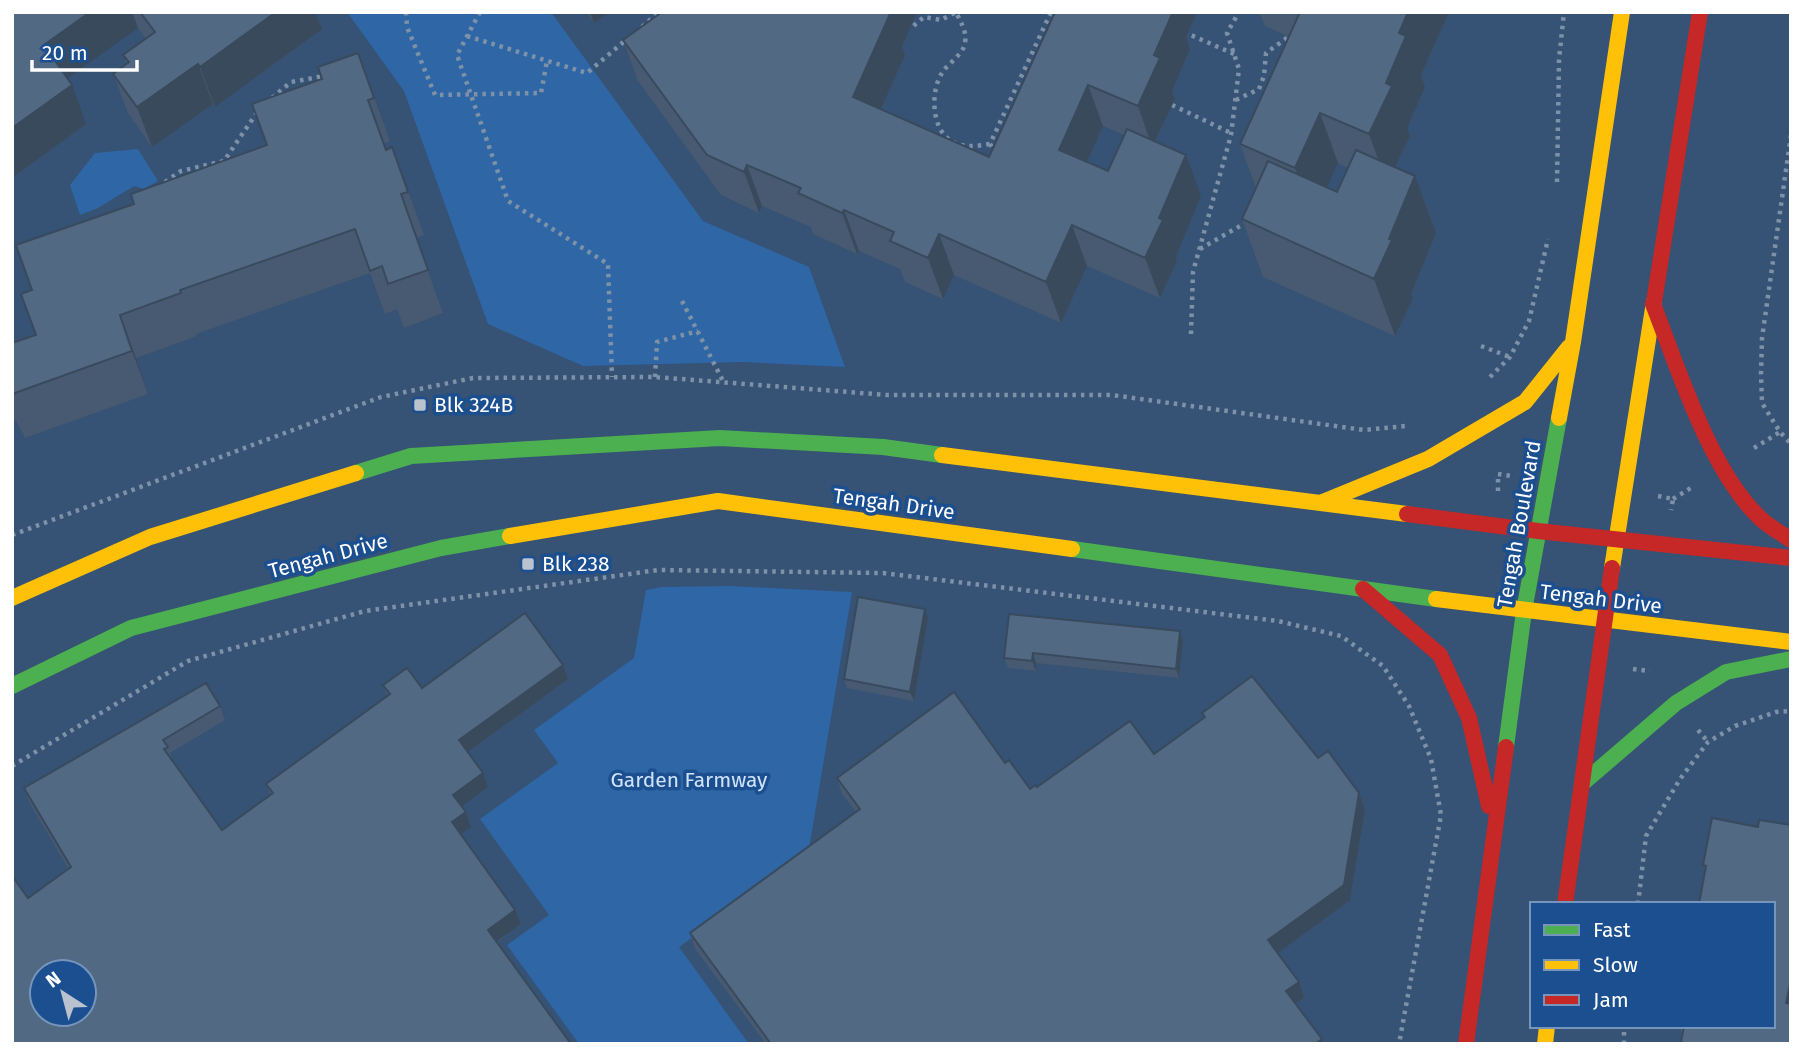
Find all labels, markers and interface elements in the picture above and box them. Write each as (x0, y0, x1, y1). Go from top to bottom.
scale bar (32, 28, 136, 72)
text: 20 m (42, 40, 88, 66)
place label: Blk 324B (434, 392, 513, 418)
marker: Blk 324B (412, 397, 428, 413)
street label: Tengah Boulevard (1491, 438, 1547, 610)
street label: Tengah Drive (832, 483, 956, 525)
street label: Tengah Drive (265, 528, 391, 584)
place label: Blk 238 (542, 551, 610, 577)
marker: Blk 238 (520, 556, 536, 572)
street label: Tengah Drive (1539, 579, 1663, 619)
park label: Garden Farmway (611, 767, 768, 793)
legend (1530, 902, 1775, 1028)
text: Fast (1593, 917, 1631, 943)
text: Slow (1593, 952, 1638, 978)
north arrow (28, 958, 98, 1028)
text: N (41, 967, 65, 993)
text: Jam (1593, 987, 1629, 1013)

